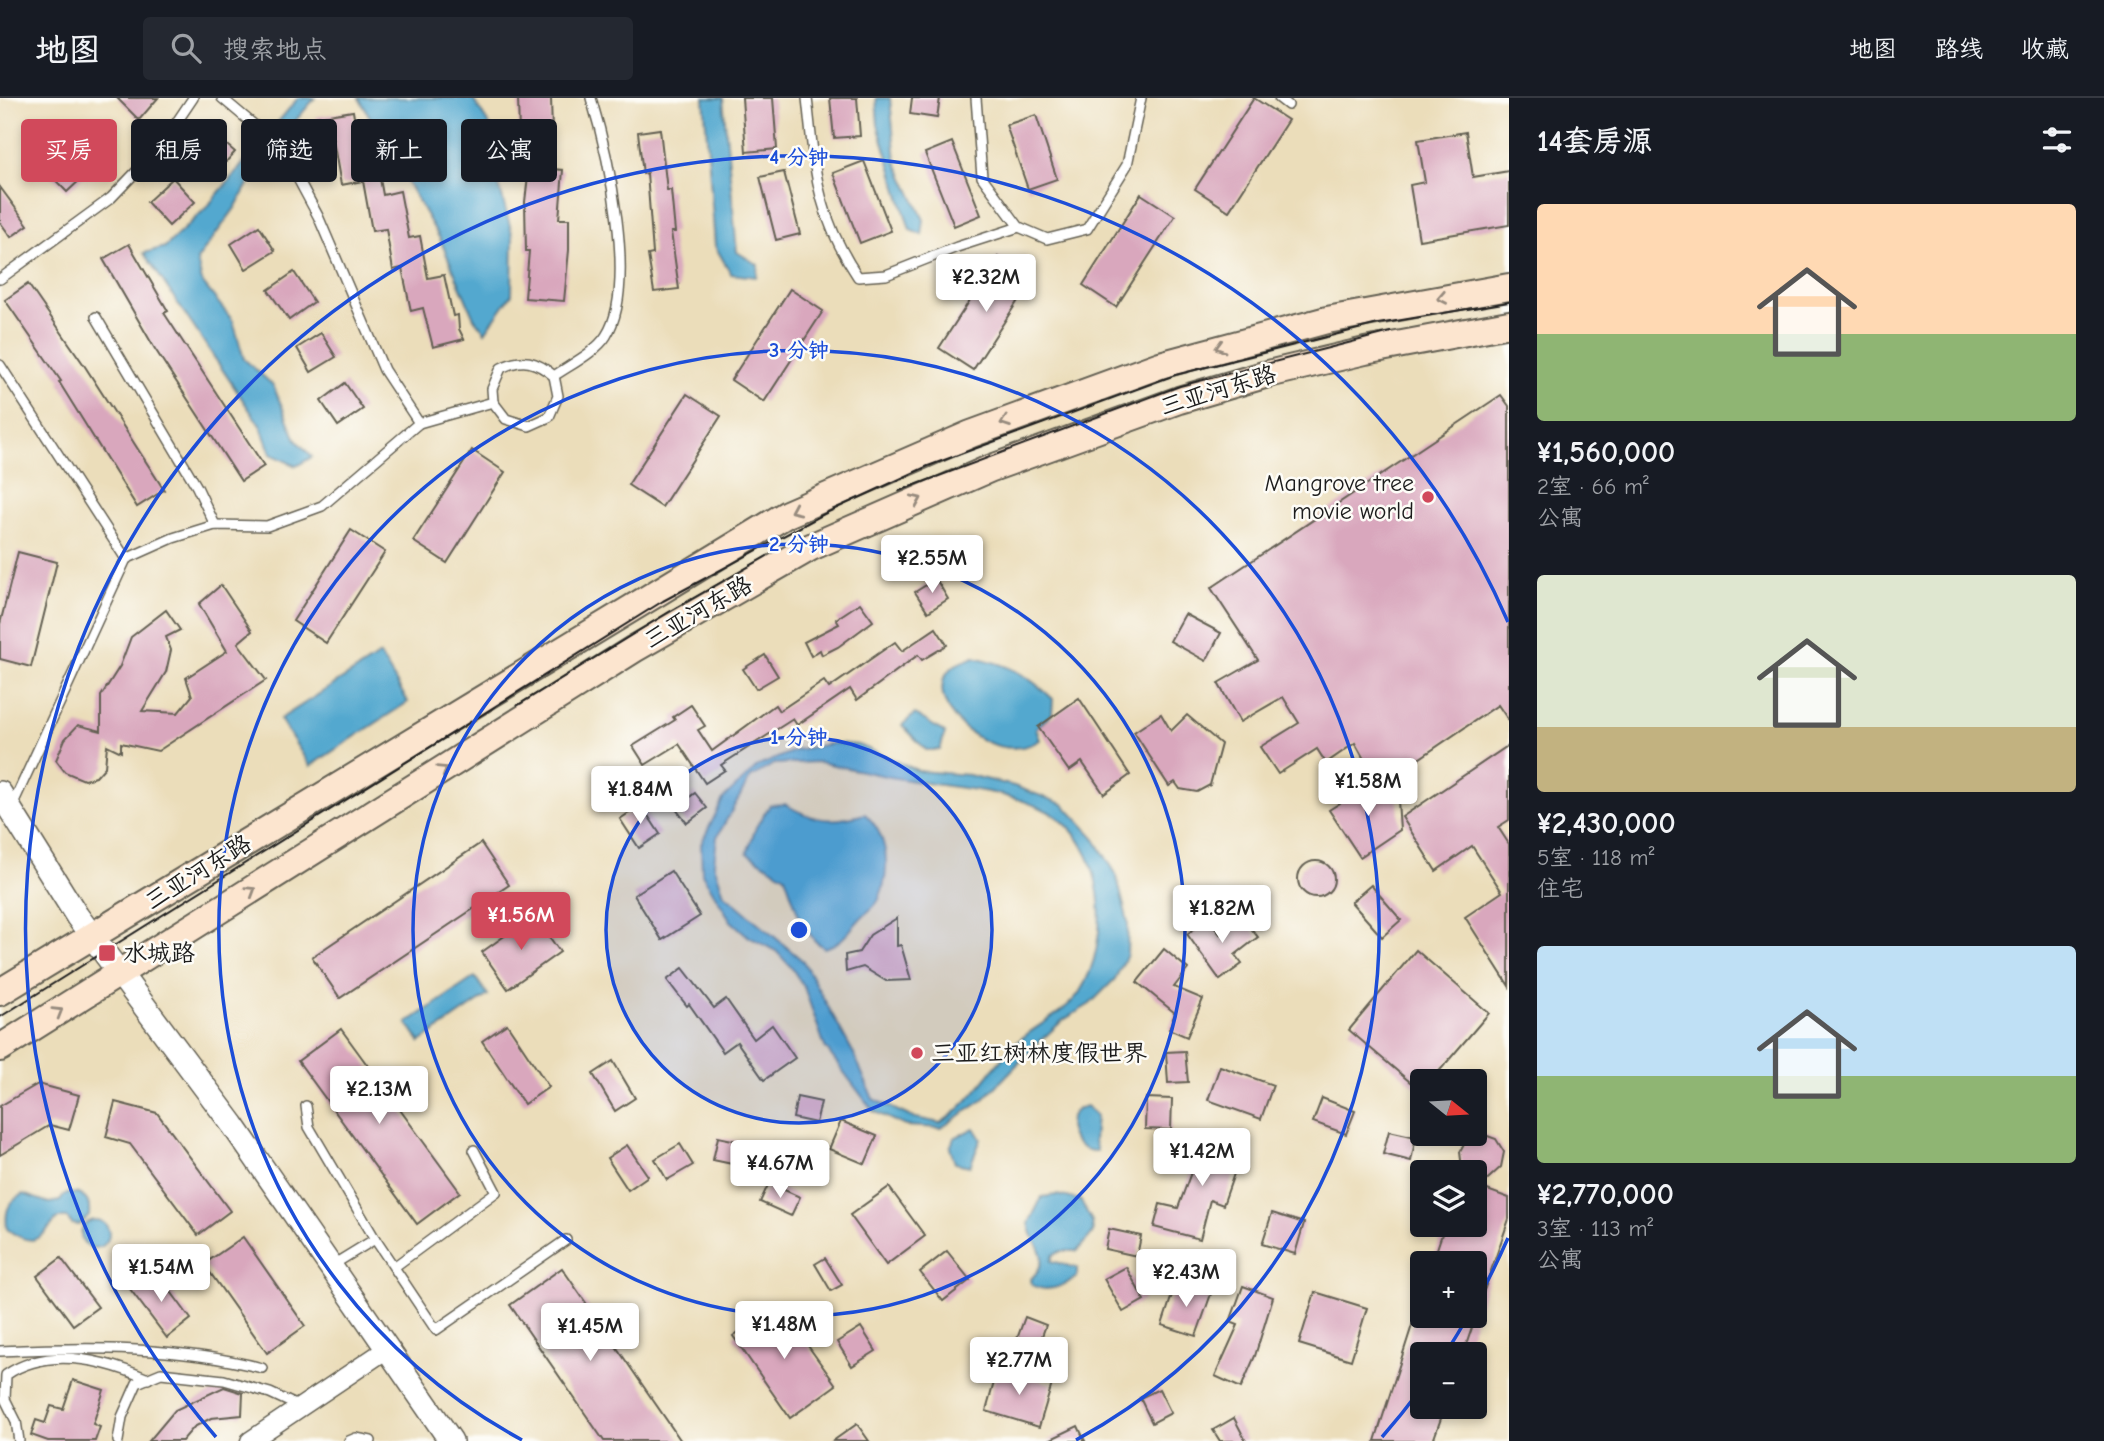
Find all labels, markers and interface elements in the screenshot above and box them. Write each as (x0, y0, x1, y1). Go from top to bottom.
search box (143, 17, 633, 80)
icon: search (167, 29, 205, 67)
text: 地图 (35, 31, 101, 69)
text: 搜索地点 (223, 35, 327, 65)
text: 地图 (1849, 35, 1897, 63)
text: 路线 (1935, 35, 1983, 63)
text: 收藏 (2021, 35, 2069, 63)
chip: 买房 (21, 119, 117, 182)
chip: 租房 (131, 119, 227, 182)
chip: 筛选 (241, 119, 337, 182)
chip: 新上 (351, 119, 447, 182)
chip: 公寓 (461, 119, 557, 182)
icon: filters (2038, 121, 2076, 159)
text: 14套房源 (1537, 124, 1653, 159)
text: 4 分钟 (769, 145, 829, 169)
icon: home (1744, 249, 1870, 375)
pin: ¥2.32M (929, 254, 1043, 314)
text: ¥2.32M (952, 263, 1020, 290)
one-way arrow (1436, 290, 1448, 305)
text: 3 分钟 (769, 338, 829, 362)
one-way arrow (1214, 339, 1226, 354)
street label: 三亚河东路 (1157, 359, 1279, 421)
one-way arrow (999, 413, 1011, 427)
text: ¥1,560,000 (1537, 435, 1675, 470)
place label: Mangrove tree movie world (1264, 469, 1414, 525)
text: 2室 · 66 m² (1537, 473, 1649, 500)
marker: Mangrove tree movie world (1420, 489, 1436, 505)
one-way arrow (911, 495, 923, 509)
one-way arrow (790, 502, 803, 516)
text: 公寓 (1537, 504, 1583, 531)
text: 2 分钟 (769, 532, 829, 556)
pin: ¥2.55M (875, 536, 989, 595)
text: ¥2.55M (897, 544, 967, 571)
street label: 三亚河东路 (639, 570, 757, 654)
icon: home (1744, 620, 1870, 746)
text: 1 分钟 (770, 725, 828, 749)
pin: ¥1.58M (1311, 758, 1425, 818)
one-way arrow (436, 765, 449, 778)
pin: ¥1.84M (583, 766, 697, 826)
text: ¥1.58M (1334, 767, 1402, 794)
text: ¥1.84M (607, 775, 673, 802)
text: ¥2,430,000 (1537, 806, 1676, 841)
street label: 三亚河东路 (140, 828, 256, 916)
text: 5室 · 118 m² (1537, 844, 1654, 871)
text: 住宅 (1537, 875, 1583, 902)
pin: ¥1.82M (1165, 886, 1279, 945)
one-way arrow (243, 887, 256, 900)
pin: ¥1.56M (464, 892, 578, 952)
text: ¥1.82M (1189, 894, 1255, 921)
text: ¥1.56M (487, 901, 555, 928)
centre of rings (787, 918, 811, 942)
place label: 水城路 (123, 939, 195, 967)
marker: 水城路 (97, 943, 117, 963)
icon: home (1744, 991, 1870, 1117)
one-way arrow (51, 1007, 64, 1020)
place label: 三亚红树林度假世界 (931, 1039, 1147, 1067)
marker: 三亚红树林度假世界 (909, 1045, 925, 1061)
pin: ¥2.13M (322, 1066, 436, 1126)
north arrow (1410, 1069, 1488, 1146)
map controls (1410, 1069, 1487, 1419)
text: ¥2.13M (346, 1075, 412, 1102)
pin: ¥1.42M (1145, 1128, 1259, 1188)
text: ¥1.42M (1169, 1137, 1235, 1164)
pin: ¥4.67M (723, 1140, 837, 1200)
text: ¥4.67M (746, 1149, 814, 1176)
button: layers (1410, 1160, 1487, 1237)
text: ¥2,770,000 (1537, 1177, 1674, 1212)
text: 3室 · 113 m² (1537, 1215, 1653, 1242)
pin: ¥1.54M (104, 1244, 218, 1304)
text: 公寓 (1537, 1246, 1583, 1273)
pin: ¥2.43M (1129, 1250, 1243, 1309)
button: + (1410, 1251, 1487, 1328)
text: ¥1.54M (128, 1253, 194, 1280)
text: ¥2.43M (1152, 1258, 1220, 1285)
pin: ¥1.48M (727, 1302, 841, 1361)
pin: ¥1.45M (533, 1304, 647, 1363)
text: ¥1.48M (751, 1310, 817, 1337)
text: ¥1.45M (557, 1312, 623, 1339)
pin: ¥2.77M (962, 1338, 1076, 1397)
button: − (1410, 1342, 1487, 1419)
text: ¥2.77M (986, 1346, 1052, 1373)

